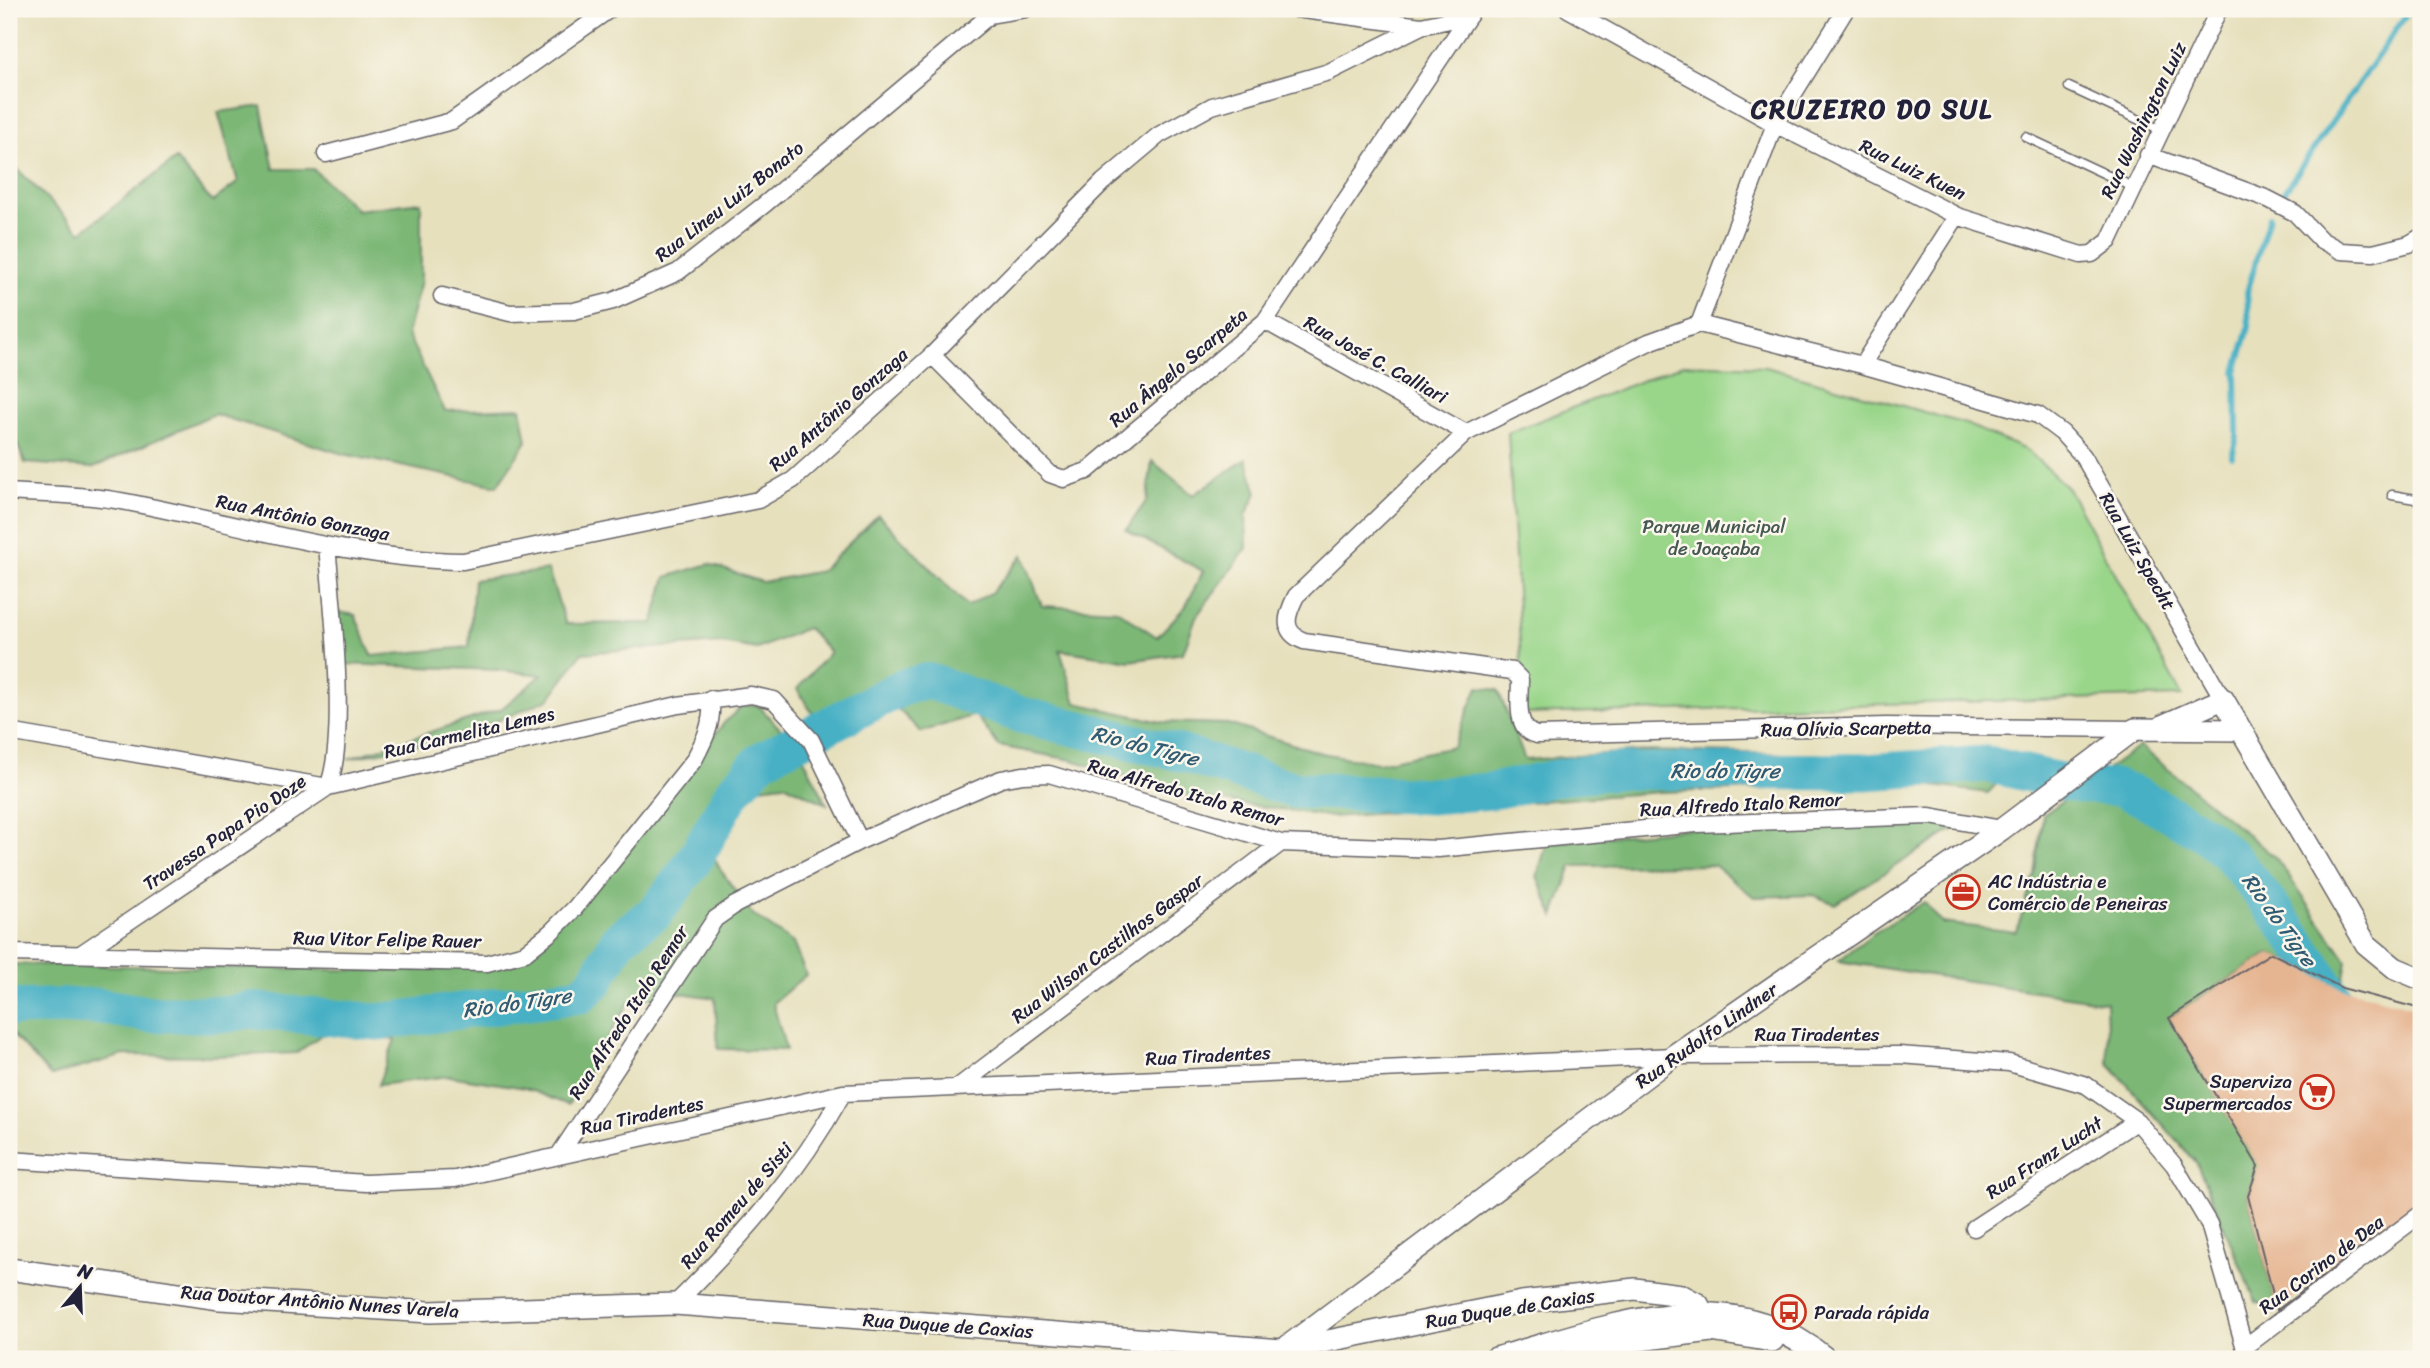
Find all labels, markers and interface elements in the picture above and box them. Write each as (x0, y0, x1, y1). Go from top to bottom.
street label: Rua Washington Luiz (2091, 35, 2196, 204)
district label: CRUZEIRO DO SUL (1750, 86, 1993, 132)
street label: Rua Luiz Kuen (1854, 129, 1972, 210)
street label: Rua Lineu Luiz Bonato (647, 132, 812, 270)
street label: Rua Ângelo Scarpeta (1101, 299, 1256, 436)
street label: Rua José C. Calliari (1298, 306, 1454, 413)
street label: Rua Antônio Gonzaga (761, 339, 916, 480)
street label: Rua Antônio Gonzaga (213, 484, 393, 551)
street label: Rua Luiz Specht (2090, 486, 2185, 617)
park label: Parque Municipal de Joaçaba (1642, 510, 1786, 565)
street label: Rua Carmelita Lemes (381, 697, 558, 768)
street label: Rua Olívia Scarpetta (1760, 711, 1932, 746)
water label: Rio do Tigre (1087, 714, 1205, 778)
street label: Rua Alfredo Italo Remor (1084, 749, 1289, 837)
water label: Rio do Tigre (1670, 752, 1782, 790)
street label: Travessa Papa Pio Doze (136, 765, 313, 900)
street label: Rua Alfredo Italo Remor (1639, 783, 1844, 826)
street label: Rua Wilson Castilhos Gaspar (1004, 864, 1212, 1032)
place label: AC Indústria e Comércio de Peneiras (1987, 865, 2168, 920)
water label: Rio do Tigre (2232, 865, 2328, 977)
office icon: AC Indústria e Comércio de Peneiras (1944, 873, 1982, 911)
street label: Rua Alfredo Italo Remor (559, 917, 698, 1106)
street label: Rua Vitor Felipe Rauer (293, 921, 482, 958)
street label: Rua Rudolfo Lindner (1628, 973, 1786, 1097)
water label: Rio do Tigre (460, 976, 576, 1029)
street label: Rua Tiradentes (1754, 1018, 1880, 1051)
street label: Rua Tiradentes (1145, 1036, 1272, 1075)
place label: Superviza Supermercados (2163, 1065, 2292, 1120)
supermarket icon: Superviza Supermercados (2298, 1073, 2336, 1111)
street label: Rua Tiradentes (577, 1086, 707, 1145)
street label: Rua Franz Lucht (1979, 1106, 2111, 1208)
street label: Rua Romeu de Sisti (672, 1134, 802, 1276)
street label: Rua Corino de Dea (2251, 1206, 2392, 1323)
north arrow (46, 1252, 116, 1322)
text: N (73, 1253, 98, 1289)
street label: Rua Doutor Antônio Nunes Varela (180, 1275, 460, 1328)
street label: Rua Duque de Caxias (1423, 1279, 1597, 1338)
bus stop icon: Parada rápida (1770, 1293, 1808, 1331)
place label: Parada rápida (1814, 1296, 1930, 1329)
street label: Rua Duque de Caxias (862, 1303, 1034, 1348)

